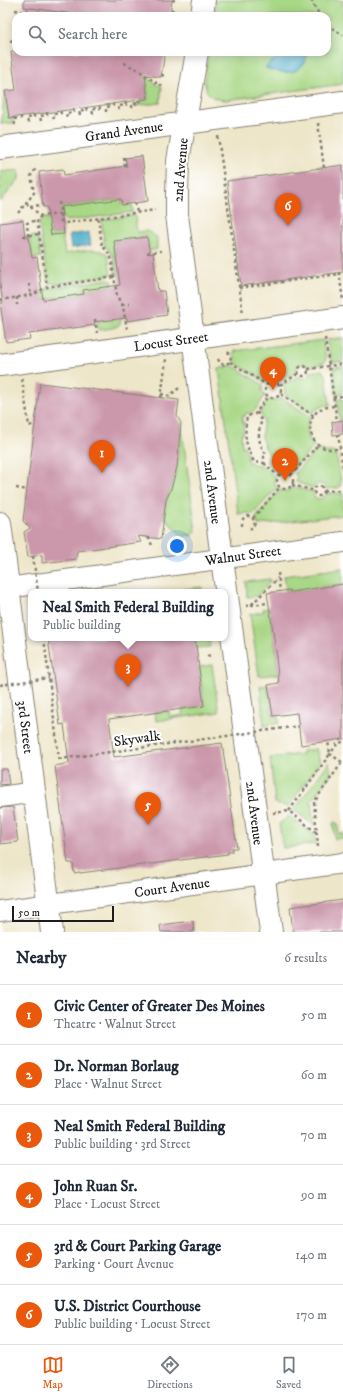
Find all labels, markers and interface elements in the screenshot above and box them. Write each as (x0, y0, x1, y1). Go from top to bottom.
search box (12, 12, 331, 56)
icon: search (26, 23, 48, 45)
text: Search here (58, 25, 127, 44)
street label: Grand Avenue (84, 118, 164, 146)
street label: 2nd Avenue (169, 137, 193, 203)
pin: 6 (275, 193, 301, 226)
street label: Locust Street (133, 328, 210, 356)
pin: 4 (260, 357, 286, 390)
pin: 1 (89, 440, 115, 473)
pin: 2 (272, 448, 298, 481)
street label: 2nd Avenue (199, 459, 225, 525)
your location (167, 536, 187, 556)
street label: Walnut Street (203, 542, 283, 570)
popup (28, 589, 228, 641)
text: Neal Smith Federal Building (42, 598, 214, 617)
text: Public building (42, 617, 120, 633)
pin: 3 (115, 654, 141, 687)
street label: 3rd Street (13, 699, 37, 755)
street label: Skywalk (113, 727, 162, 751)
street label: 2nd Avenue (241, 780, 267, 846)
pin: 5 (135, 792, 161, 825)
street label: Court Avenue (133, 874, 211, 902)
scale bar (12, 904, 114, 923)
text: 50 m (18, 906, 40, 920)
text: Nearby (16, 947, 66, 969)
text: 6 results (284, 950, 327, 966)
text: Civic Center of Greater Des Moines (54, 997, 265, 1016)
text: 1 (27, 1007, 31, 1023)
text: 50 m (301, 1007, 327, 1023)
text: Theatre · Walnut Street (54, 1016, 176, 1032)
text: Dr. Norman Borlaug (54, 1057, 179, 1076)
text: 2 (26, 1067, 32, 1083)
text: 60 m (301, 1067, 327, 1083)
text: Place · Walnut Street (54, 1076, 162, 1092)
text: Neal Smith Federal Building (54, 1117, 225, 1136)
text: 3 (27, 1127, 31, 1143)
text: 70 m (301, 1127, 327, 1143)
text: Public building · 3rd Street (54, 1136, 190, 1152)
text: John Ruan Sr. (54, 1177, 137, 1196)
text: 4 (25, 1187, 33, 1203)
text: 90 m (301, 1187, 327, 1203)
text: Place · Locust Street (54, 1196, 160, 1212)
text: 3rd & Court Parking Garage (54, 1237, 221, 1256)
text: 5 (26, 1247, 32, 1263)
text: 140 m (295, 1247, 327, 1263)
text: Parking · Court Avenue (54, 1256, 174, 1272)
text: U.S. District Courthouse (54, 1297, 201, 1316)
text: 6 (26, 1307, 32, 1323)
text: 170 m (296, 1307, 327, 1323)
text: Public building · Locust Street (54, 1316, 210, 1332)
tab: Map (42, 1354, 64, 1392)
tab: Directions (147, 1354, 193, 1392)
tab: Saved (276, 1354, 301, 1392)

